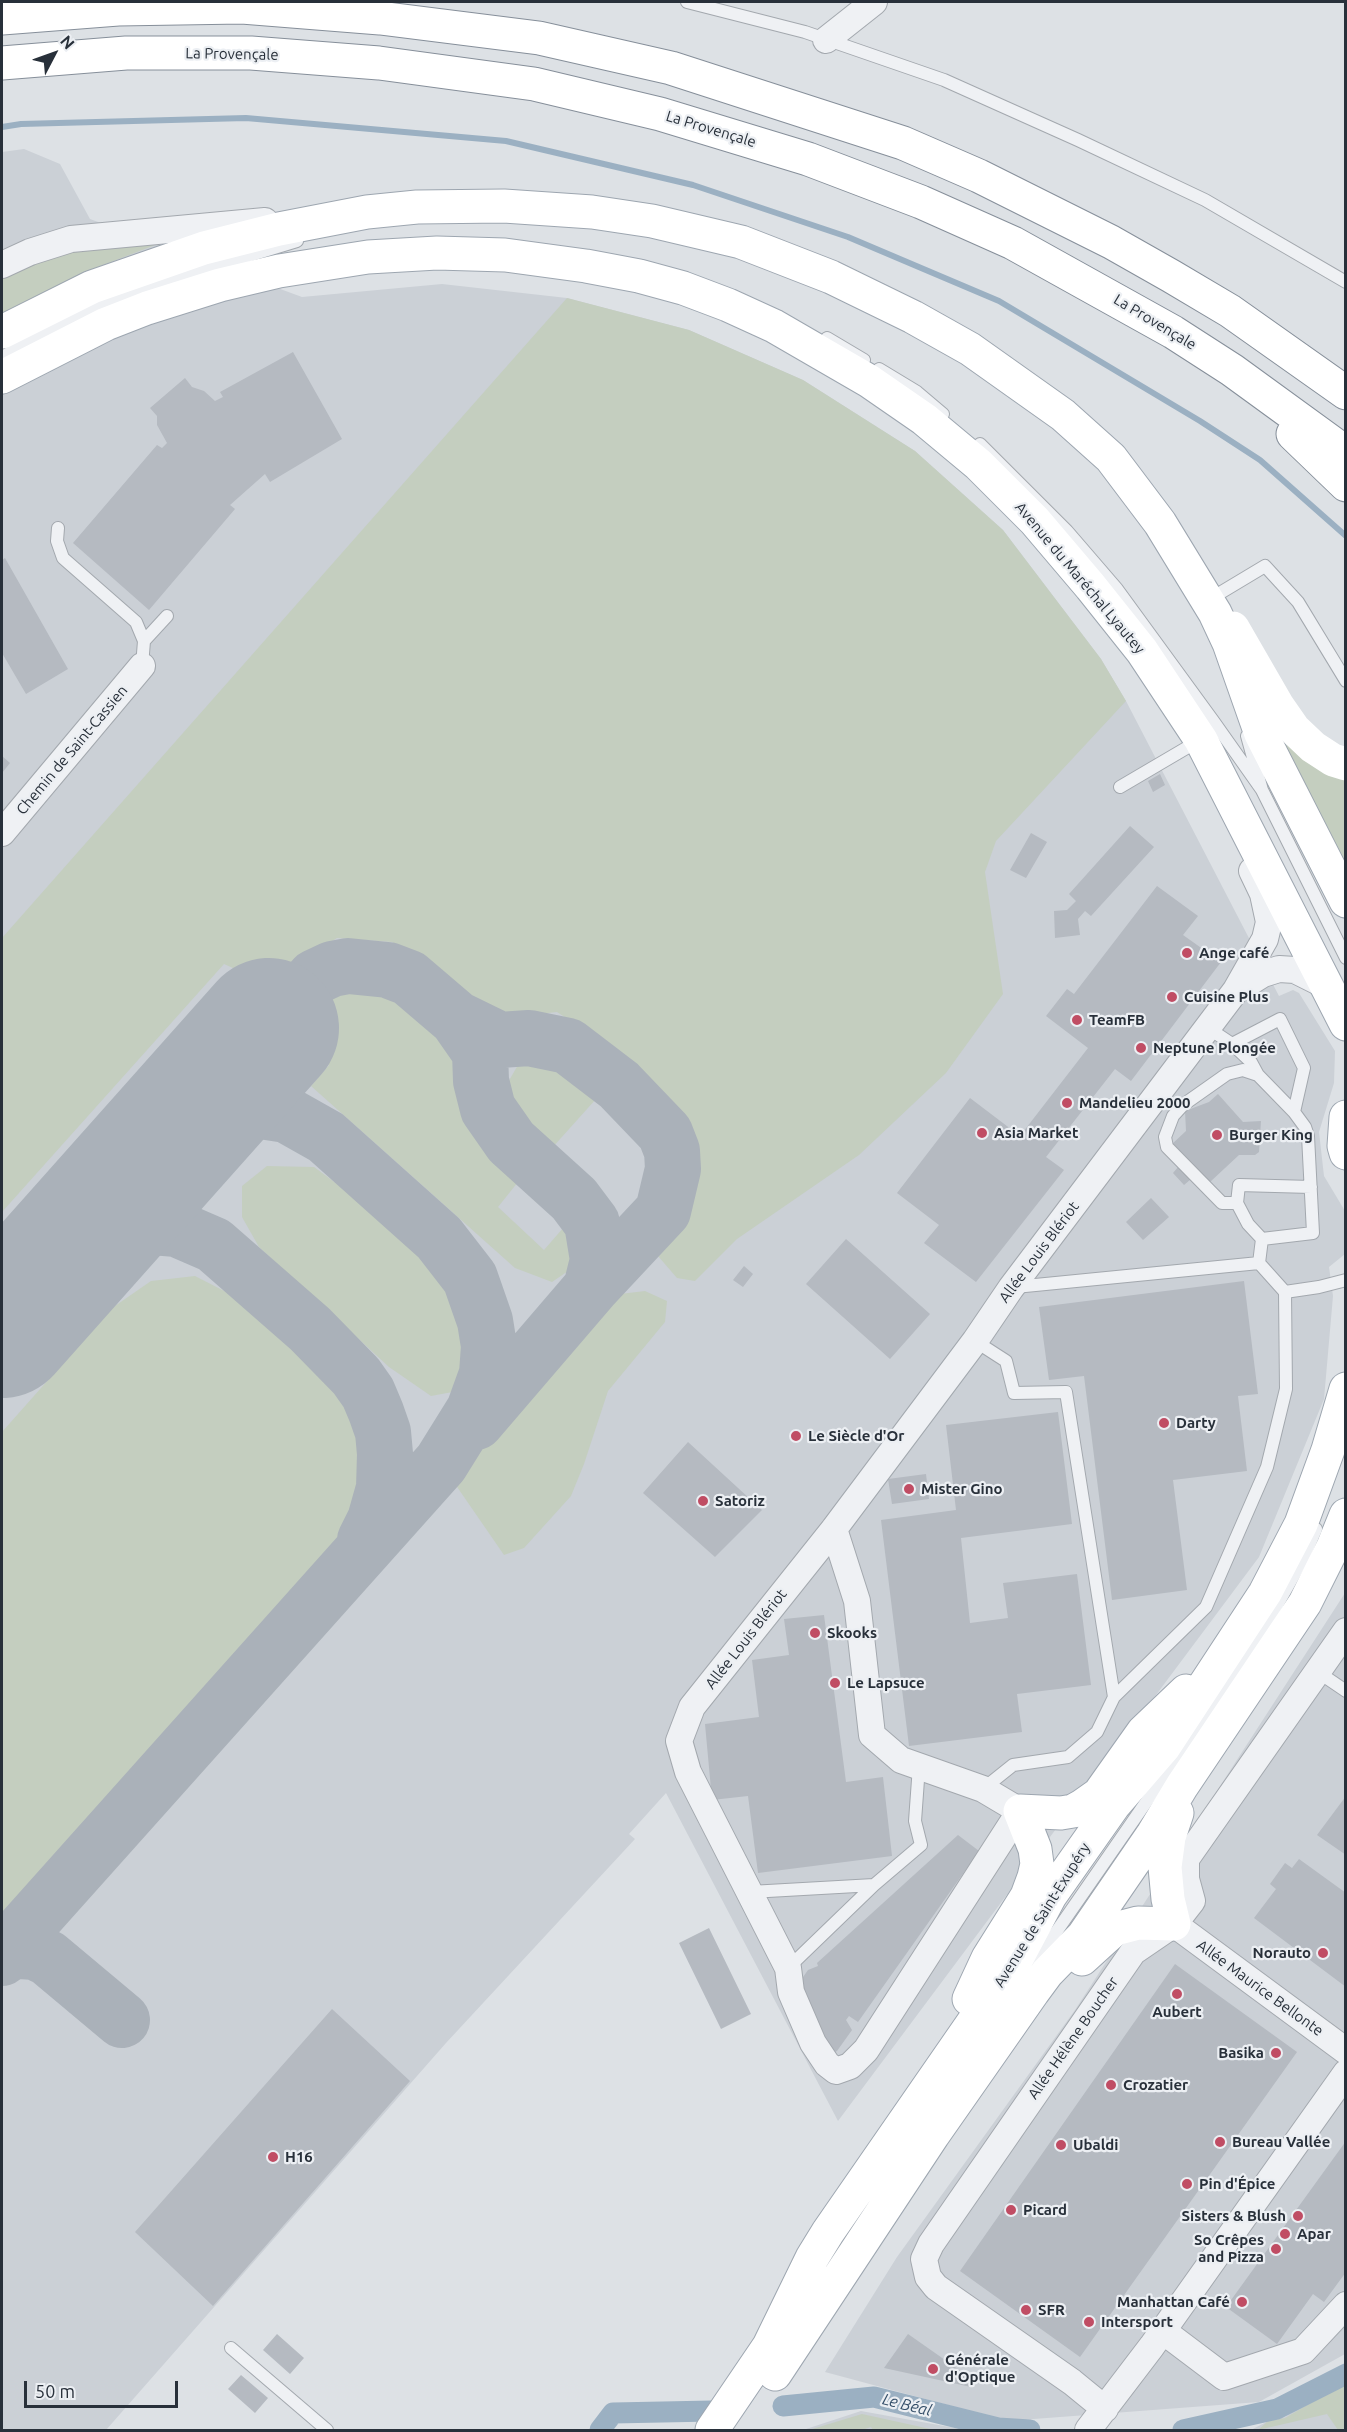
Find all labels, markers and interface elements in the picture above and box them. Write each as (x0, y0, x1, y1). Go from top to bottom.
north arrow (24, 24, 84, 84)
text: N (57, 32, 78, 53)
street label: La Provençale (185, 44, 279, 64)
street label: La Provençale (664, 107, 758, 151)
street label: La Provençale (1110, 290, 1200, 354)
street label: Avenue du Maréchal Lyautey (1011, 499, 1149, 657)
street label: Chemin de Saint-Cassien (13, 682, 131, 818)
place label: Ange café (1199, 944, 1269, 962)
marker: Ange café (1180, 946, 1194, 960)
place label: Cuisine Plus (1184, 988, 1268, 1006)
marker: Cuisine Plus (1165, 990, 1179, 1004)
place label: TeamFB (1089, 1011, 1145, 1029)
marker: TeamFB (1070, 1013, 1084, 1027)
place label: Neptune Plongée (1153, 1039, 1276, 1057)
marker: Neptune Plongée (1134, 1041, 1148, 1055)
place label: Mandelieu 2000 (1079, 1094, 1190, 1112)
marker: Mandelieu 2000 (1060, 1096, 1074, 1110)
place label: Asia Market (994, 1124, 1078, 1142)
marker: Asia Market (975, 1126, 989, 1140)
place label: Burger King (1229, 1126, 1313, 1144)
marker: Burger King (1210, 1128, 1224, 1142)
street label: Allée Louis Blériot (995, 1198, 1083, 1306)
place label: Darty (1176, 1414, 1216, 1432)
marker: Darty (1157, 1416, 1171, 1430)
place label: Le Siècle d'Or (808, 1427, 904, 1445)
marker: Le Siècle d'Or (789, 1429, 803, 1443)
place label: Mister Gino (921, 1480, 1003, 1498)
marker: Mister Gino (902, 1482, 916, 1496)
place label: Satoriz (715, 1492, 765, 1510)
marker: Satoriz (696, 1494, 710, 1508)
street label: Allée Louis Blériot (701, 1585, 791, 1693)
place label: Skooks (827, 1624, 877, 1642)
marker: Skooks (808, 1626, 822, 1640)
place label: Le Lapsuce (847, 1674, 925, 1692)
marker: Le Lapsuce (828, 1676, 842, 1690)
street label: Avenue de Saint-Exupéry (990, 1839, 1094, 1991)
street label: Allée Maurice Bellonte (1193, 1936, 1327, 2040)
place label: Norauto (1253, 1944, 1311, 1962)
marker: Norauto (1316, 1946, 1330, 1960)
street label: Allée Hélène Boucher (1024, 1973, 1122, 2103)
marker: Aubert (1170, 1987, 1184, 2001)
place label: Aubert (1152, 2003, 1202, 2021)
place label: Basika (1218, 2044, 1264, 2062)
marker: Basika (1269, 2046, 1283, 2060)
place label: Crozatier (1123, 2076, 1188, 2094)
marker: Crozatier (1104, 2078, 1118, 2092)
place label: Bureau Vallée (1232, 2133, 1330, 2151)
marker: Bureau Vallée (1213, 2135, 1227, 2149)
place label: Ubaldi (1073, 2136, 1118, 2154)
marker: Ubaldi (1054, 2138, 1068, 2152)
place label: H16 (285, 2148, 313, 2166)
marker: H16 (266, 2150, 280, 2164)
place label: Pin d'Épice (1199, 2175, 1275, 2193)
marker: Pin d'Épice (1180, 2177, 1194, 2191)
place label: Picard (1023, 2201, 1067, 2219)
marker: Picard (1004, 2203, 1018, 2217)
place label: Sisters & Blush (1182, 2207, 1286, 2225)
marker: Sisters & Blush (1291, 2209, 1305, 2223)
place label: Apar (1297, 2225, 1331, 2243)
marker: Apar (1278, 2227, 1292, 2241)
place label: So Crêpes and Pizza (1194, 2231, 1264, 2266)
marker: So Crêpes and Pizza (1269, 2242, 1283, 2256)
place label: Manhattan Café (1117, 2293, 1230, 2311)
marker: Manhattan Café (1235, 2295, 1249, 2309)
place label: SFR (1038, 2301, 1065, 2319)
marker: SFR (1019, 2303, 1033, 2317)
place label: Intersport (1101, 2313, 1173, 2331)
marker: Intersport (1082, 2315, 1096, 2329)
place label: Générale d'Optique (945, 2351, 1015, 2386)
marker: Générale d'Optique (926, 2362, 940, 2376)
scale bar (27, 2369, 182, 2407)
text: 50 m (35, 2381, 75, 2401)
water label: Le Béal (880, 2390, 934, 2420)

